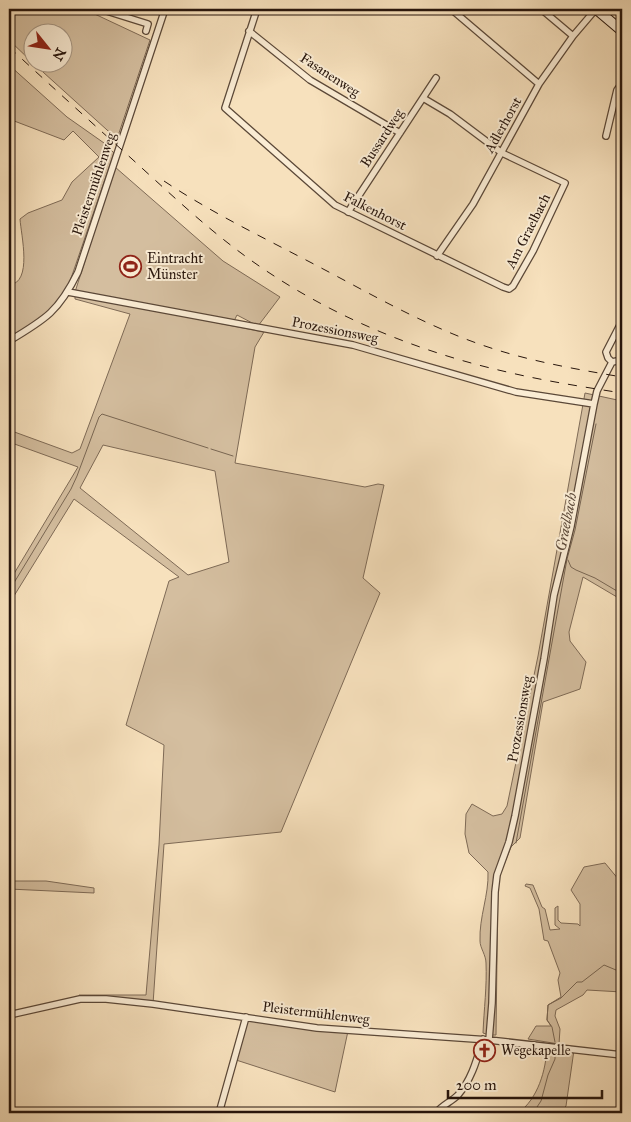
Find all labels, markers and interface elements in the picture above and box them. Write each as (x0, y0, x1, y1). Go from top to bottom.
north arrow (22, 22, 72, 72)
text: N (48, 45, 69, 64)
street label: Fasanenweg (297, 49, 364, 101)
street label: Adlerhorst (480, 94, 525, 157)
street label: Bussardweg (357, 105, 407, 170)
street label: Pleistermühlenweg (68, 130, 120, 238)
street label: Falkenhorst (341, 188, 409, 234)
street label: Am Graelbach (501, 191, 554, 272)
place label: Eintracht Münster (147, 250, 203, 283)
sports icon: Eintracht Münster (119, 254, 143, 278)
street label: Prozessionsweg (290, 313, 380, 347)
water label: Graelbach (551, 490, 581, 553)
street label: Prozessionsweg (504, 674, 536, 764)
street label: Pleistermühlenweg (261, 998, 371, 1028)
church icon: Wegekapelle (473, 1038, 497, 1062)
place label: Wegekapelle (501, 1042, 571, 1059)
scale bar (448, 1067, 602, 1099)
text: 200 m (456, 1076, 497, 1094)

